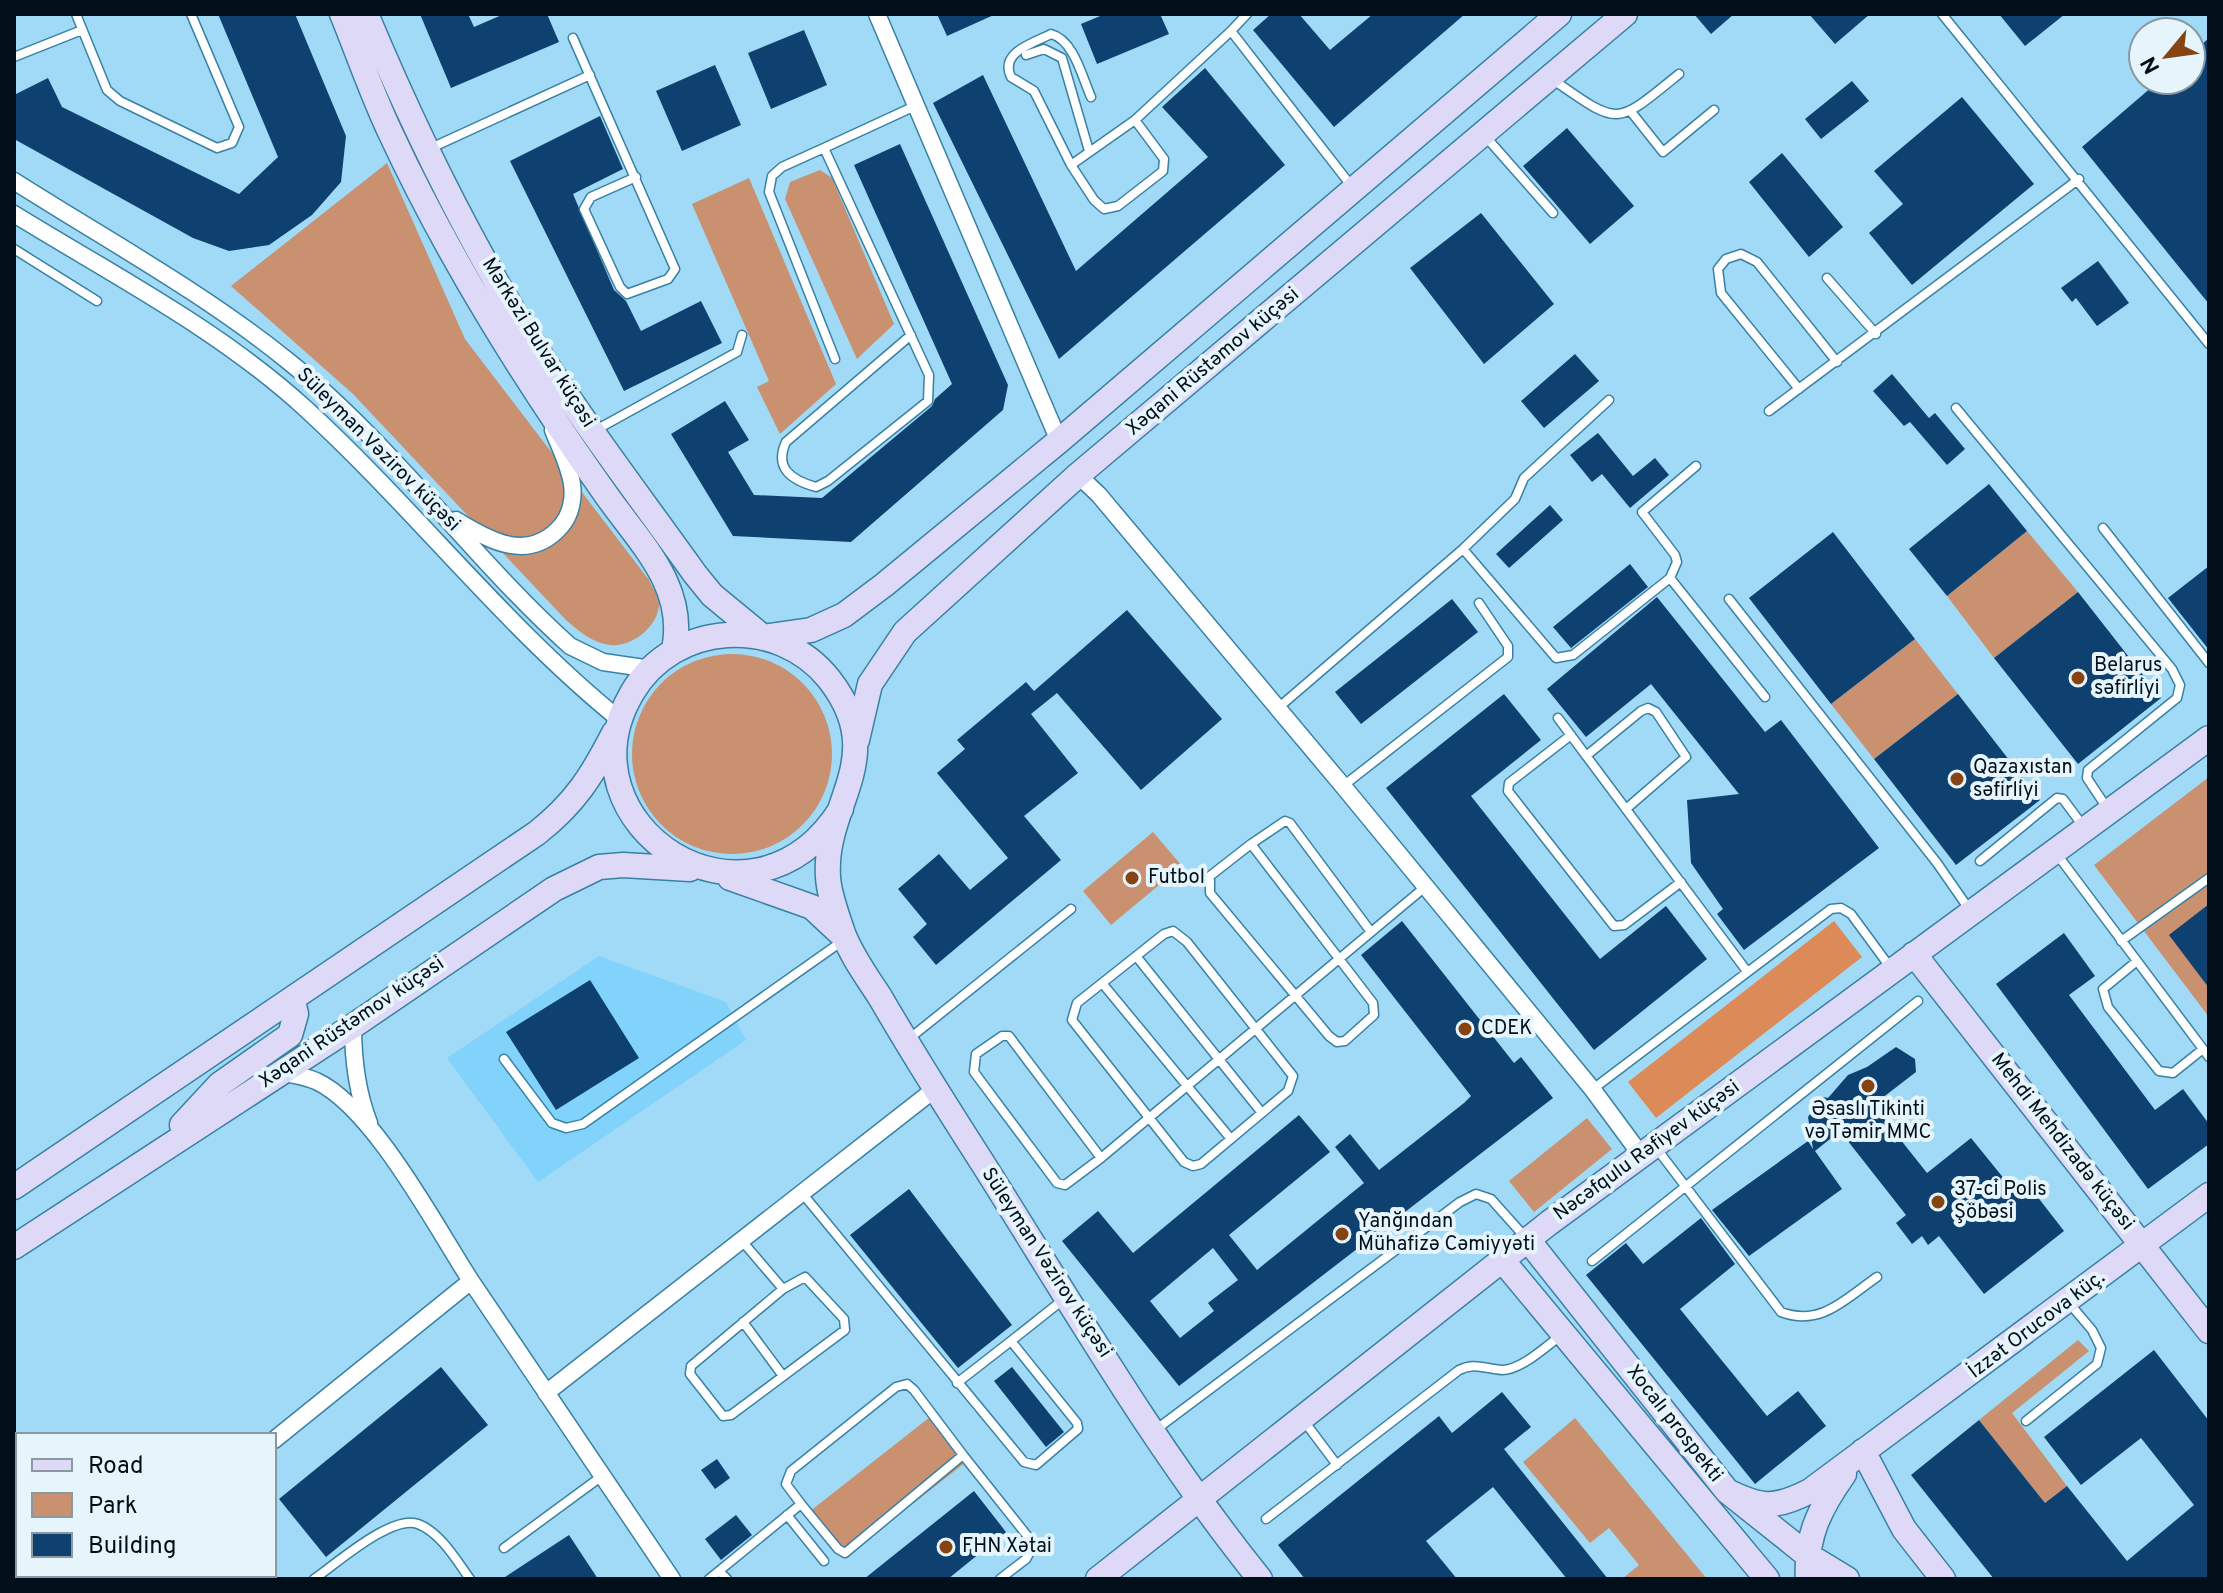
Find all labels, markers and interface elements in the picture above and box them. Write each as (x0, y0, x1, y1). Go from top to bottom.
north arrow (2127, 16, 2207, 96)
text: N (2136, 51, 2167, 78)
street label: Mərkəzi Bulvar küçəsi (475, 253, 601, 433)
street label: Xəqani Rüstəmov küçəsi (1121, 282, 1305, 442)
street label: Süleyman Vəzirov küçəsi (290, 362, 466, 538)
place label: Belarus səfirliyi (2094, 653, 2162, 702)
marker: Belarus səfirliyi (2069, 669, 2087, 687)
place label: Qazaxıstan səfirliyi (1973, 755, 2073, 804)
marker: Qazaxıstan səfirliyi (1948, 770, 1966, 788)
place label: Futbol (1148, 865, 1205, 891)
marker: Futbol (1123, 869, 1141, 887)
street label: Xəqani Rüstəmov küçəsi (254, 951, 450, 1095)
place label: CDEK (1481, 1016, 1532, 1042)
marker: CDEK (1456, 1020, 1474, 1038)
street label: Mehdi Mehdizadə küçəsi (1984, 1048, 2140, 1236)
street label: Nəcəfqulu Rəfiyev küçəsi (1549, 1075, 1745, 1227)
marker: Əsaslı Tikinti və Təmir MMC (1859, 1077, 1877, 1095)
place label: Əsaslı Tikinti və Təmir MMC (1805, 1097, 1931, 1146)
street label: Süleyman Vəzirov küçəsi (975, 1163, 1117, 1363)
place label: 37-ci Polis Şöbəsi (1954, 1177, 2047, 1226)
marker: 37-ci Polis Şöbəsi (1929, 1193, 1947, 1211)
place label: Yanğından Mühafizə Cəmiyyəti (1358, 1209, 1535, 1258)
marker: Yanğından Mühafizə Cəmiyyəti (1333, 1225, 1351, 1243)
street label: İzzət Orucova küç. (1963, 1264, 2111, 1385)
street label: Xocalı prospekti (1620, 1360, 1728, 1488)
legend (16, 1433, 276, 1577)
text: Road (88, 1452, 144, 1482)
text: Park (88, 1492, 138, 1522)
text: Building (88, 1532, 177, 1562)
place label: FHN Xətai (962, 1534, 1052, 1560)
marker: FHN Xətai (937, 1538, 955, 1556)

